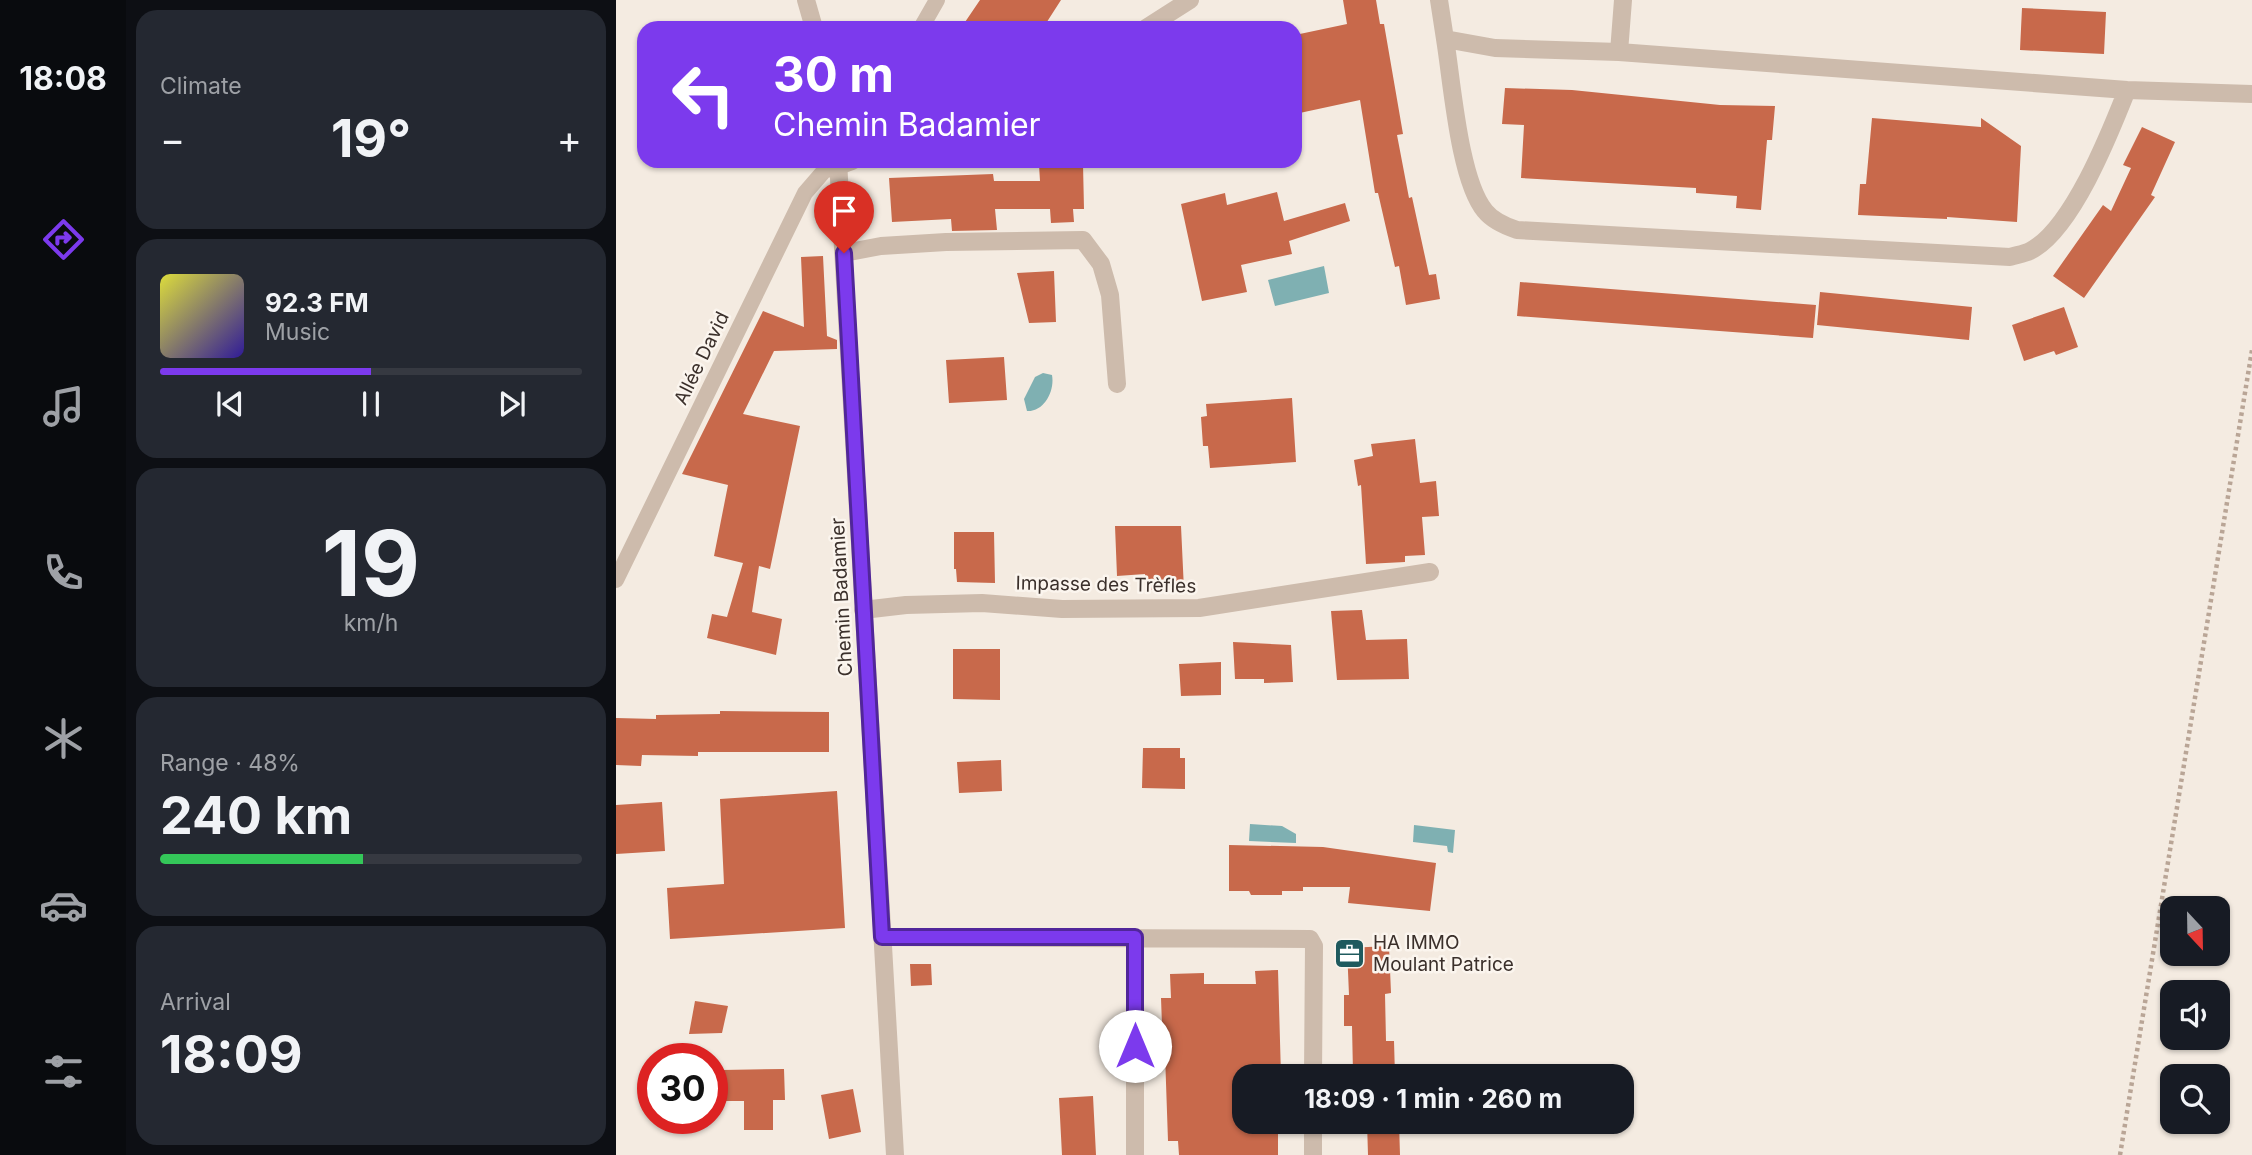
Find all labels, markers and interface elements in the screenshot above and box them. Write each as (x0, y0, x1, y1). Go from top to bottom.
text: 30 m (773, 45, 894, 104)
icon: left (658, 49, 749, 140)
text: 18:08 (19, 59, 107, 98)
text: Climate (160, 72, 242, 100)
text: Chemin Badamier (773, 105, 1041, 144)
text: 19° (331, 107, 411, 170)
text: − (160, 116, 185, 162)
text: + (557, 116, 582, 162)
pin (814, 181, 874, 253)
icon: arrive (825, 192, 863, 230)
icon: directions (39, 215, 88, 264)
text: 92.3 FM (265, 287, 369, 318)
street label: Allée David (669, 308, 734, 409)
text: Music (265, 318, 330, 346)
icon: music (39, 382, 88, 431)
icon: previous (211, 385, 249, 423)
icon: pause (352, 385, 390, 423)
icon: next (493, 385, 531, 423)
text: 19 (322, 508, 420, 618)
street label: Chemin Badamier (826, 517, 857, 677)
icon: phone (39, 548, 88, 597)
street label: Impasse des Trèfles (1015, 571, 1196, 598)
text: km/h (344, 609, 398, 637)
icon: climate (39, 714, 88, 763)
text: Range · 48% (160, 749, 300, 777)
text: 240 km (160, 784, 352, 847)
icon: car (39, 881, 88, 930)
north arrow (2160, 896, 2230, 966)
map controls (2160, 896, 2230, 1134)
place label: HA IMMO Moulant Patrice (1373, 931, 1514, 976)
office icon: HA IMMO Moulant Patrice (1333, 936, 1367, 970)
button: sound (2160, 980, 2230, 1050)
text: Arrival (160, 988, 231, 1016)
position arrow (1098, 1009, 1172, 1083)
text: 18:09 (160, 1023, 302, 1086)
speed limit sign: 30 (637, 1043, 728, 1134)
icon: filters (39, 1047, 88, 1096)
button: search (2160, 1064, 2230, 1134)
text: 18:09 · 1 min · 260 m (1304, 1083, 1562, 1114)

